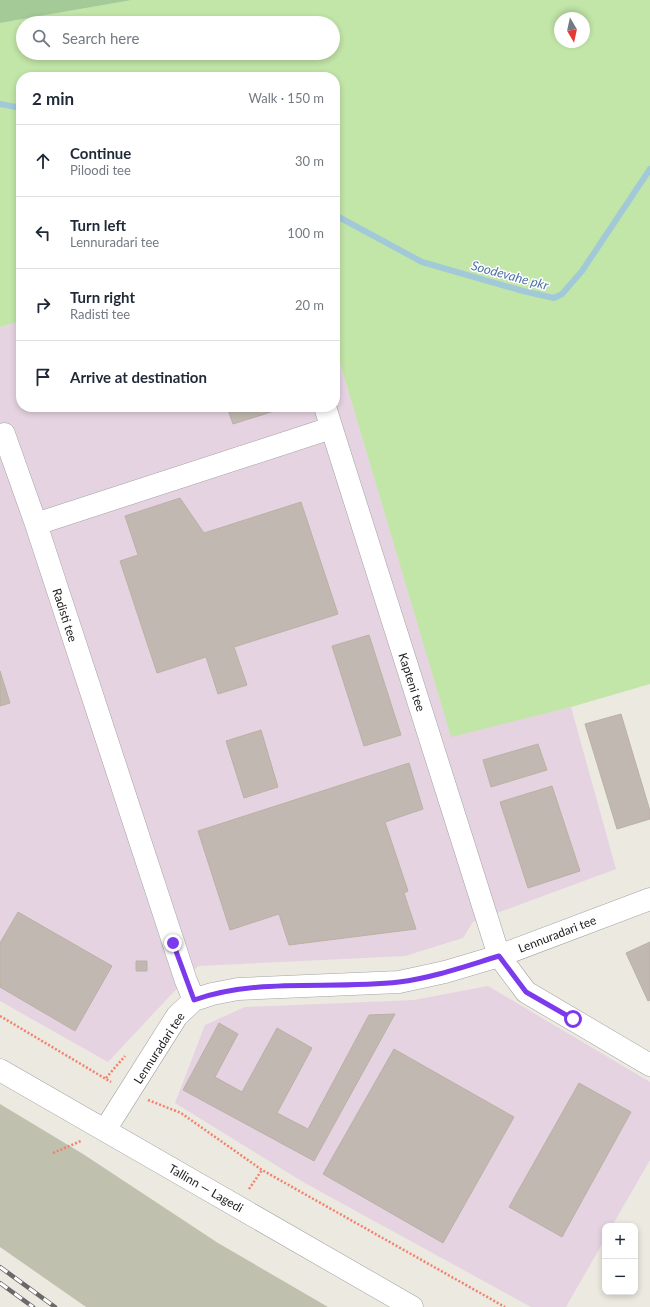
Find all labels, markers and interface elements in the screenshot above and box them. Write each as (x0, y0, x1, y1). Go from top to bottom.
north arrow (554, 12, 590, 48)
search box (16, 16, 340, 60)
icon: search (30, 27, 52, 49)
text: Search here (62, 29, 139, 47)
text: 2 min (32, 88, 74, 109)
text: Walk · 150 m (248, 90, 324, 106)
text: Continue (70, 144, 131, 162)
icon: ahead (32, 150, 54, 172)
text: 30 m (295, 153, 324, 169)
text: Piloodi tee (70, 162, 131, 178)
text: Turn left (70, 216, 126, 234)
icon: left (32, 222, 54, 244)
text: 100 m (287, 225, 324, 241)
text: Lennuradari tee (70, 234, 159, 250)
water label: Soodevahe pkr (470, 257, 551, 293)
text: Turn right (70, 288, 135, 306)
icon: right (32, 294, 54, 316)
text: 20 m (295, 297, 324, 313)
text: Radisti tee (70, 306, 130, 322)
icon: arrive (32, 366, 54, 388)
text: Arrive at destination (70, 368, 207, 386)
street label: Radisti tee (49, 586, 81, 644)
street label: Kapteni tee (395, 651, 429, 713)
street label: Lennuradari tee (516, 912, 598, 956)
route end (164, 934, 182, 952)
street label: Lennuradari tee (130, 1009, 188, 1087)
route start (564, 1010, 582, 1028)
street label: Tallinn — Lagedi (166, 1161, 246, 1215)
map controls (602, 1223, 638, 1295)
button: + (602, 1223, 638, 1259)
button: − (602, 1259, 638, 1295)

